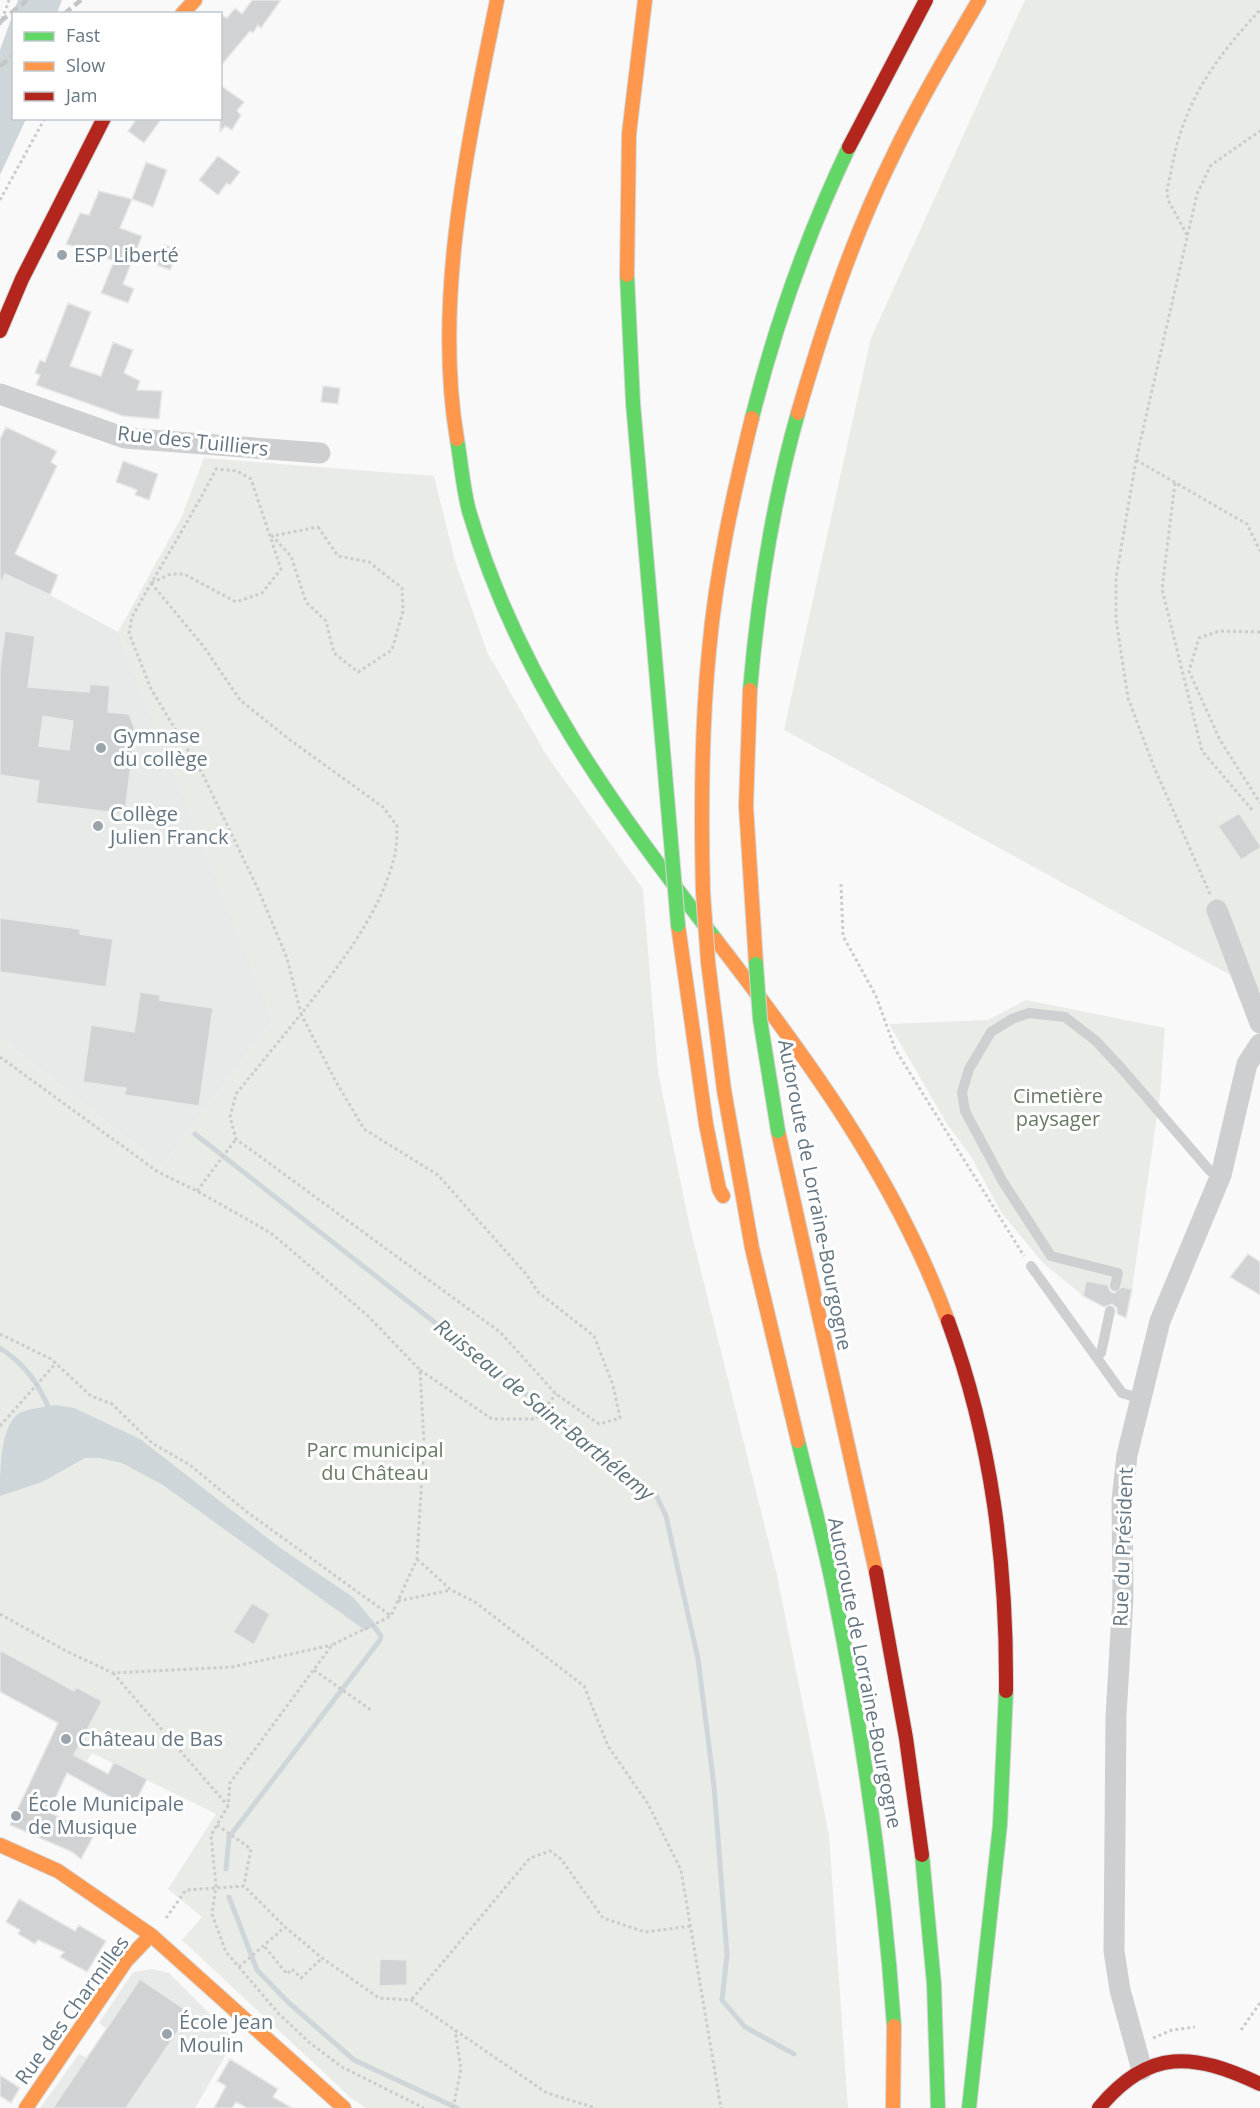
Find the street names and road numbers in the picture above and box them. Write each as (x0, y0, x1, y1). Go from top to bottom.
street label: Rue des Tuilliers (116, 419, 270, 462)
street label: Autoroute de Lorraine-Bourgogne (772, 1037, 859, 1353)
street label: Rue du Président (1106, 1467, 1139, 1627)
street label: Autoroute de Lorraine-Bourgogne (822, 1515, 909, 1831)
street label: Rue des Charmilles (8, 1930, 135, 2090)

